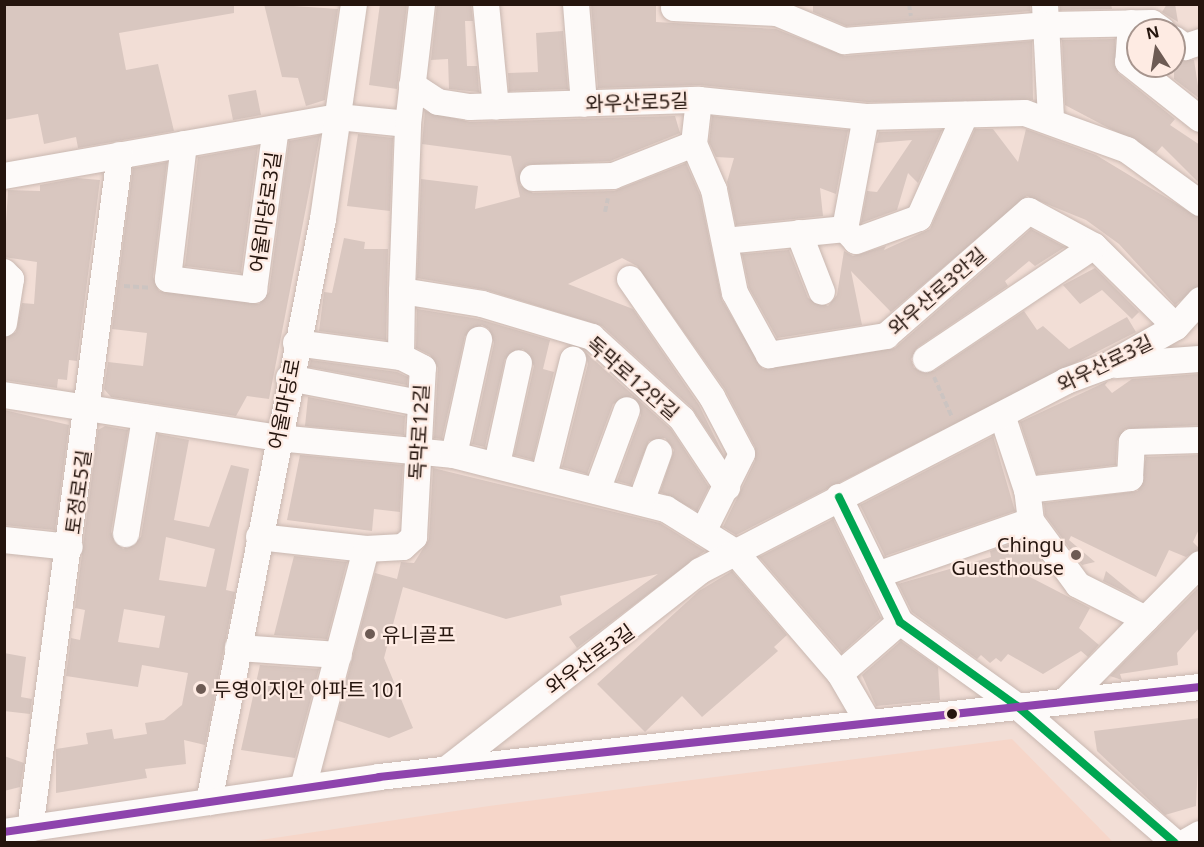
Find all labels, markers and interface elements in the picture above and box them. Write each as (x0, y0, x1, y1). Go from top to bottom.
north arrow (1126, 18, 1186, 78)
text: N (1144, 20, 1161, 44)
street label: 와우산로5길 (585, 88, 689, 116)
street label: 어울마당로3길 (245, 150, 285, 274)
street label: 와우산로3안길 (883, 242, 991, 340)
street label: 와우산로3길 (1053, 330, 1157, 396)
street label: 독막로12안길 (582, 331, 684, 425)
street label: 어울마당로 (263, 357, 305, 451)
street label: 독막로12길 (404, 383, 434, 481)
street label: 토정로5길 (60, 448, 96, 536)
place label: Chingu Guesthouse (951, 532, 1064, 579)
marker: Chingu Guesthouse (1069, 548, 1083, 562)
street label: 와우산로3길 (541, 619, 639, 699)
place label: 유니골프 (382, 622, 456, 646)
marker: 유니골프 (363, 627, 377, 641)
place label: 두영이지안 아파트 101 (213, 677, 405, 701)
marker: 두영이지안 아파트 101 (194, 682, 208, 696)
unlabelled marker (946, 708, 958, 720)

